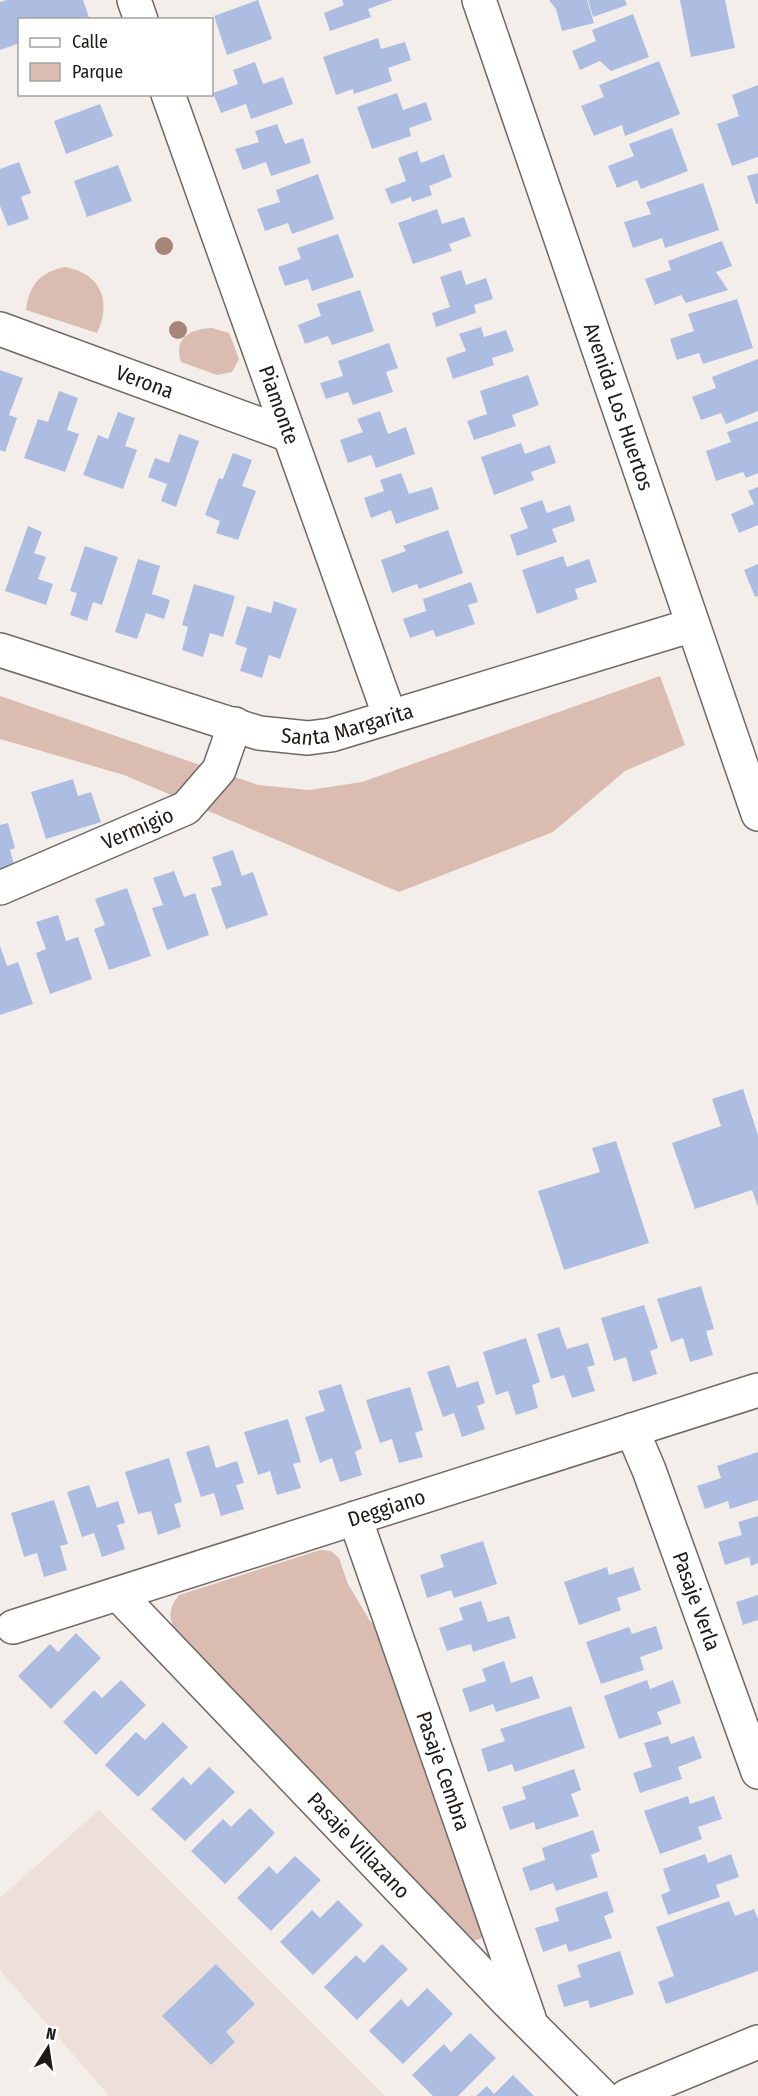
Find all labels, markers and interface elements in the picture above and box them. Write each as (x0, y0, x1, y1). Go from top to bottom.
legend (18, 18, 213, 96)
text: Calle (72, 31, 108, 53)
text: Parque (72, 61, 123, 83)
street label: Avenida Los Huertos (578, 320, 659, 494)
street label: Verona (112, 360, 177, 405)
street label: Piamonte (253, 362, 305, 448)
street label: Santa Margarita (280, 698, 416, 751)
street label: Vermigio (98, 802, 178, 856)
street label: Deggiano (344, 1484, 429, 1533)
street label: Pasaje Verla (667, 1548, 726, 1654)
street label: Pasaje Cembra (410, 1708, 476, 1834)
street label: Pasaje Villazano (302, 1787, 415, 1904)
north arrow (18, 2018, 78, 2078)
text: N (44, 2024, 58, 2044)

